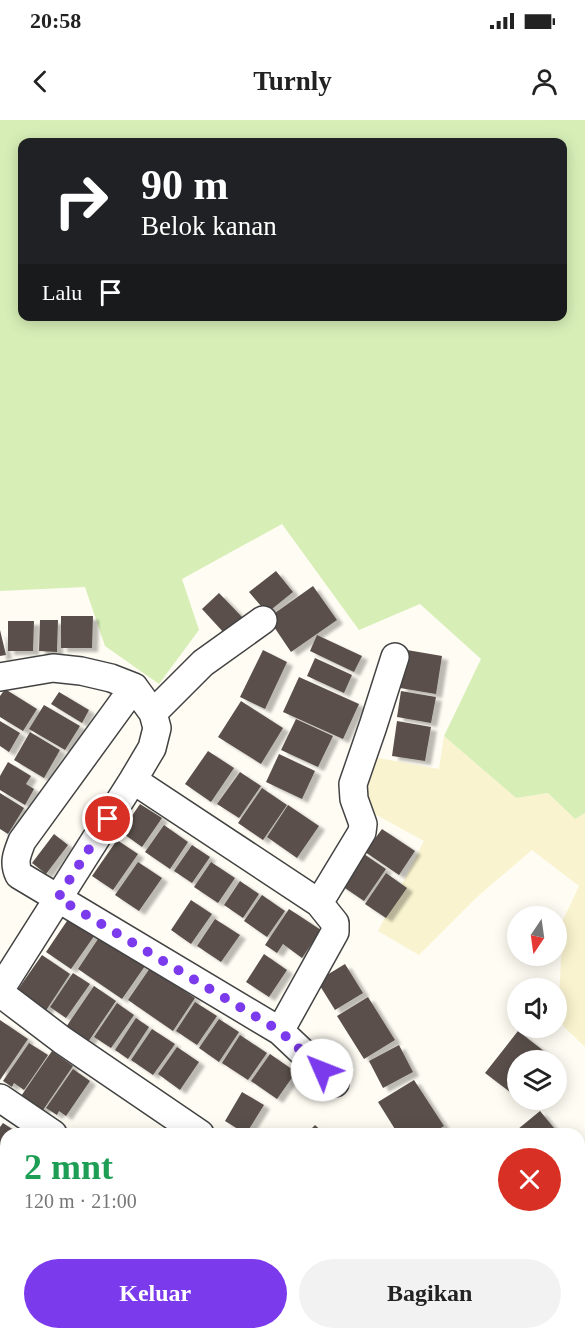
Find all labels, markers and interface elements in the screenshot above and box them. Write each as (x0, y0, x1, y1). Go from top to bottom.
text: 20:58 (30, 8, 81, 33)
icon: back (24, 65, 57, 98)
icon: person (528, 65, 561, 98)
text: Turnly (253, 66, 332, 96)
icon: right (42, 162, 120, 240)
text: 90 m (141, 162, 229, 208)
text: Belok kanan (141, 211, 277, 241)
icon: arrive (94, 276, 127, 309)
text: Lalu (42, 280, 82, 305)
pin (82, 793, 133, 844)
icon: arrive (91, 802, 124, 835)
north arrow (507, 906, 567, 966)
map controls (507, 906, 567, 1110)
button: sound (507, 978, 567, 1038)
position arrow (290, 1038, 354, 1102)
button: layers (507, 1050, 567, 1110)
text: 2 mnt (24, 1147, 113, 1187)
button: close (498, 1148, 561, 1211)
text: 120 m · 21:00 (24, 1190, 137, 1212)
button: Keluar (24, 1259, 287, 1328)
button: Bagikan (299, 1259, 561, 1328)

